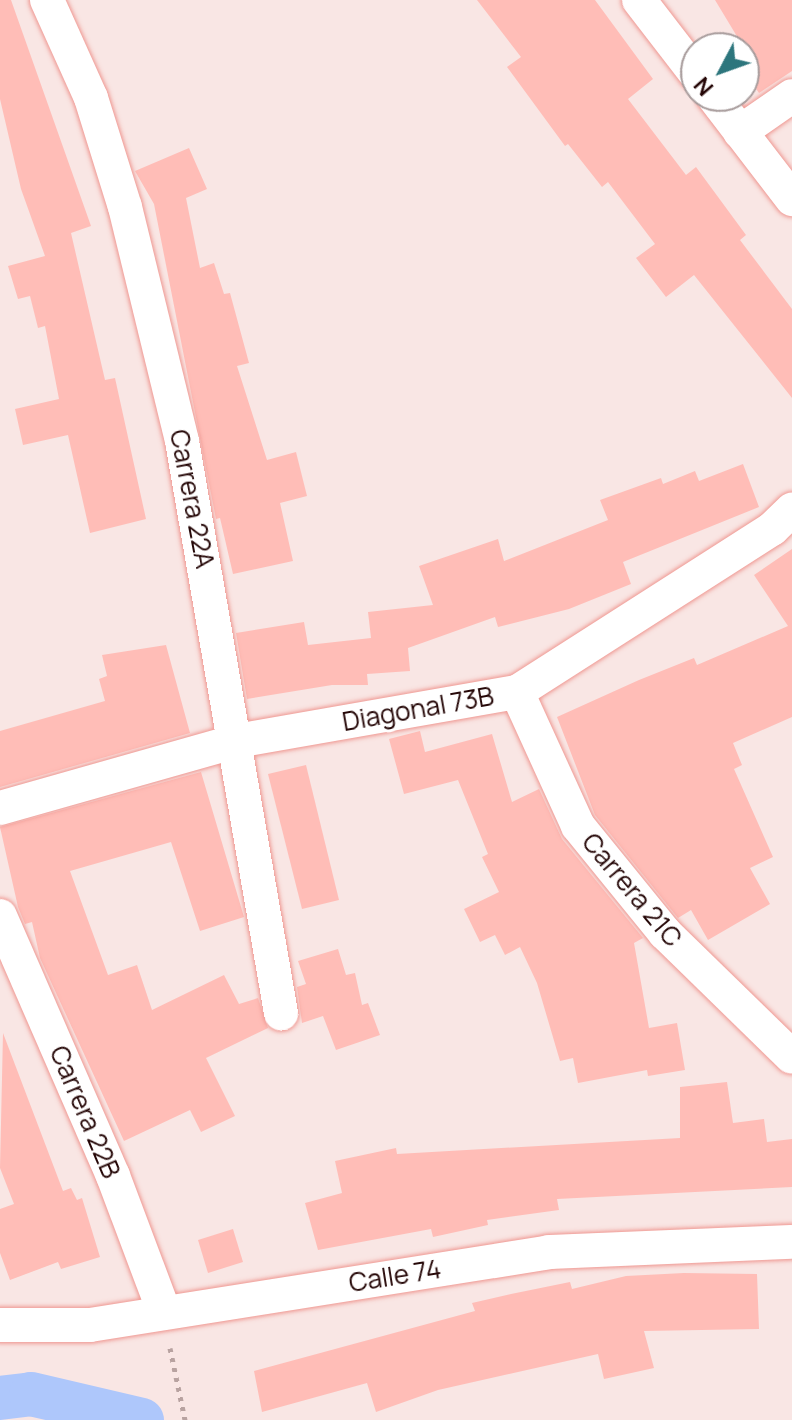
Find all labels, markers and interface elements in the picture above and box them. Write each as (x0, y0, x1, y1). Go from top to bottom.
north arrow (680, 32, 760, 112)
text: N (687, 71, 720, 102)
street label: Carrera 22A (163, 427, 221, 571)
street label: Diagonal 73B (340, 680, 496, 738)
street label: Carrera 21C (575, 827, 689, 953)
street label: Carrera 22B (43, 1041, 127, 1183)
street label: Calle 74 (347, 1253, 443, 1299)

